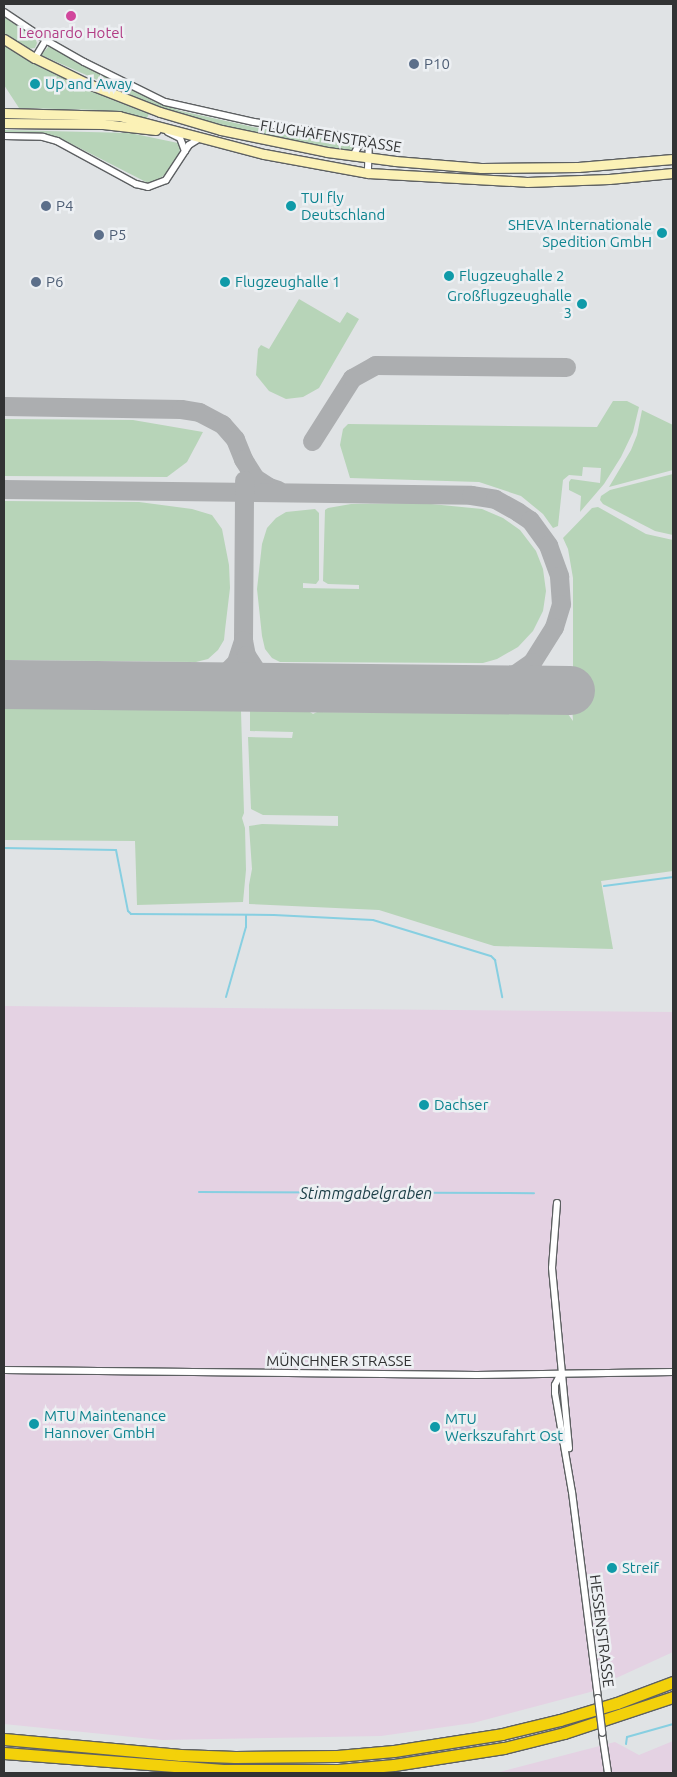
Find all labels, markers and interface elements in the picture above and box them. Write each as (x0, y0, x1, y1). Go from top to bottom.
marker: Leonardo Hotel (65, 10, 77, 22)
place label: Leonardo Hotel (19, 24, 123, 42)
place label: P10 (424, 55, 450, 73)
marker: P10 (408, 58, 420, 70)
place label: Up and Away (45, 75, 132, 93)
marker: Up and Away (29, 78, 41, 90)
street label: FLUGHAFENSTRASSE (259, 116, 403, 156)
place label: TUI fly Deutschland (301, 188, 385, 223)
place label: P4 (56, 197, 73, 215)
marker: P4 (40, 200, 52, 212)
marker: TUI fly Deutschland (285, 200, 297, 212)
place label: SHEVA Internationale Spedition GmbH (508, 215, 652, 250)
place label: P5 (109, 226, 126, 244)
marker: SHEVA Internationale Spedition GmbH (656, 227, 668, 239)
marker: P5 (93, 229, 105, 241)
place label: Flugzeughalle 2 (459, 267, 565, 285)
marker: Flugzeughalle 2 (443, 270, 455, 282)
place label: P6 (46, 273, 63, 291)
place label: Flugzeughalle 1 (235, 273, 341, 291)
marker: P6 (30, 276, 42, 288)
marker: Flugzeughalle 1 (219, 276, 231, 288)
place label: Großflugzeughalle 3 (447, 286, 572, 321)
marker: Großflugzeughalle 3 (576, 298, 588, 310)
place label: Dachser (434, 1096, 488, 1114)
marker: Dachser (418, 1099, 430, 1111)
water label: Stimmgabelgraben (300, 1183, 432, 1203)
street label: MÜNCHNER STRASSE (266, 1352, 412, 1370)
place label: MTU Maintenance Hannover GmbH (44, 1406, 166, 1441)
place label: MTU Werkszufahrt Ost (445, 1409, 563, 1444)
marker: MTU Maintenance Hannover GmbH (28, 1418, 40, 1430)
marker: MTU Werkszufahrt Ost (429, 1421, 441, 1433)
place label: Streif (622, 1559, 659, 1577)
marker: Streif (606, 1562, 618, 1574)
street label: HESSENSTRASSE (586, 1573, 618, 1689)

